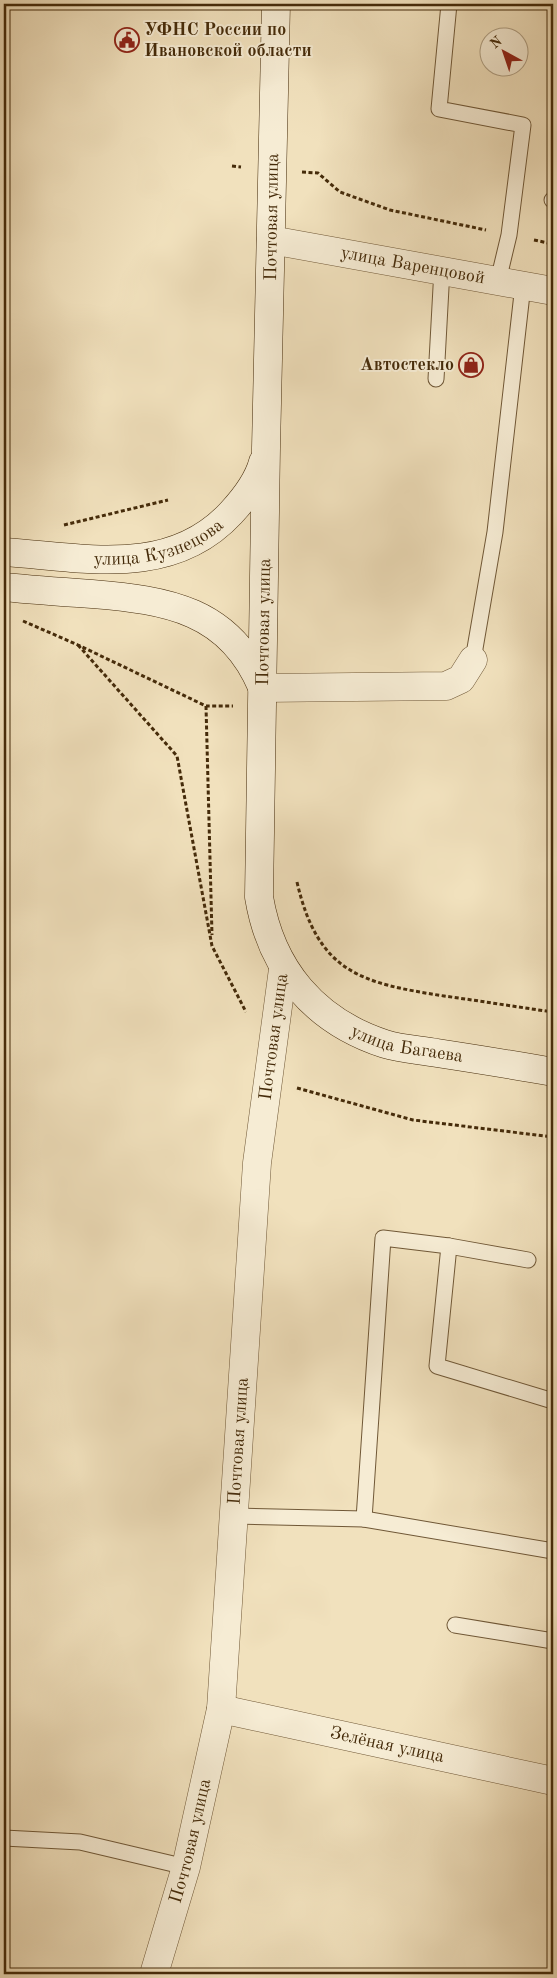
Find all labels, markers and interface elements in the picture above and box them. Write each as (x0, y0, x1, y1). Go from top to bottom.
place label: УФНС России по Ивановской области (144, 21, 312, 60)
public building icon: УФНС России по Ивановской области (114, 27, 140, 53)
north arrow (480, 28, 530, 78)
text: N (488, 34, 505, 52)
street label: Почтовая улица (262, 153, 282, 281)
street label: улица Варенцовой (339, 244, 486, 287)
shop icon: Автостекло (458, 352, 484, 378)
place label: Автостекло (360, 356, 454, 374)
street label: улица Кузнецова (93, 516, 227, 569)
street label: Почтовая улица (254, 558, 274, 686)
street label: Почтовая улица (257, 972, 291, 1101)
street label: улица Багаева (348, 1022, 464, 1066)
street label: Почтовая улица (225, 1377, 252, 1505)
street label: Зелёная улица (328, 1724, 446, 1766)
street label: Почтовая улица (167, 1777, 214, 1906)

